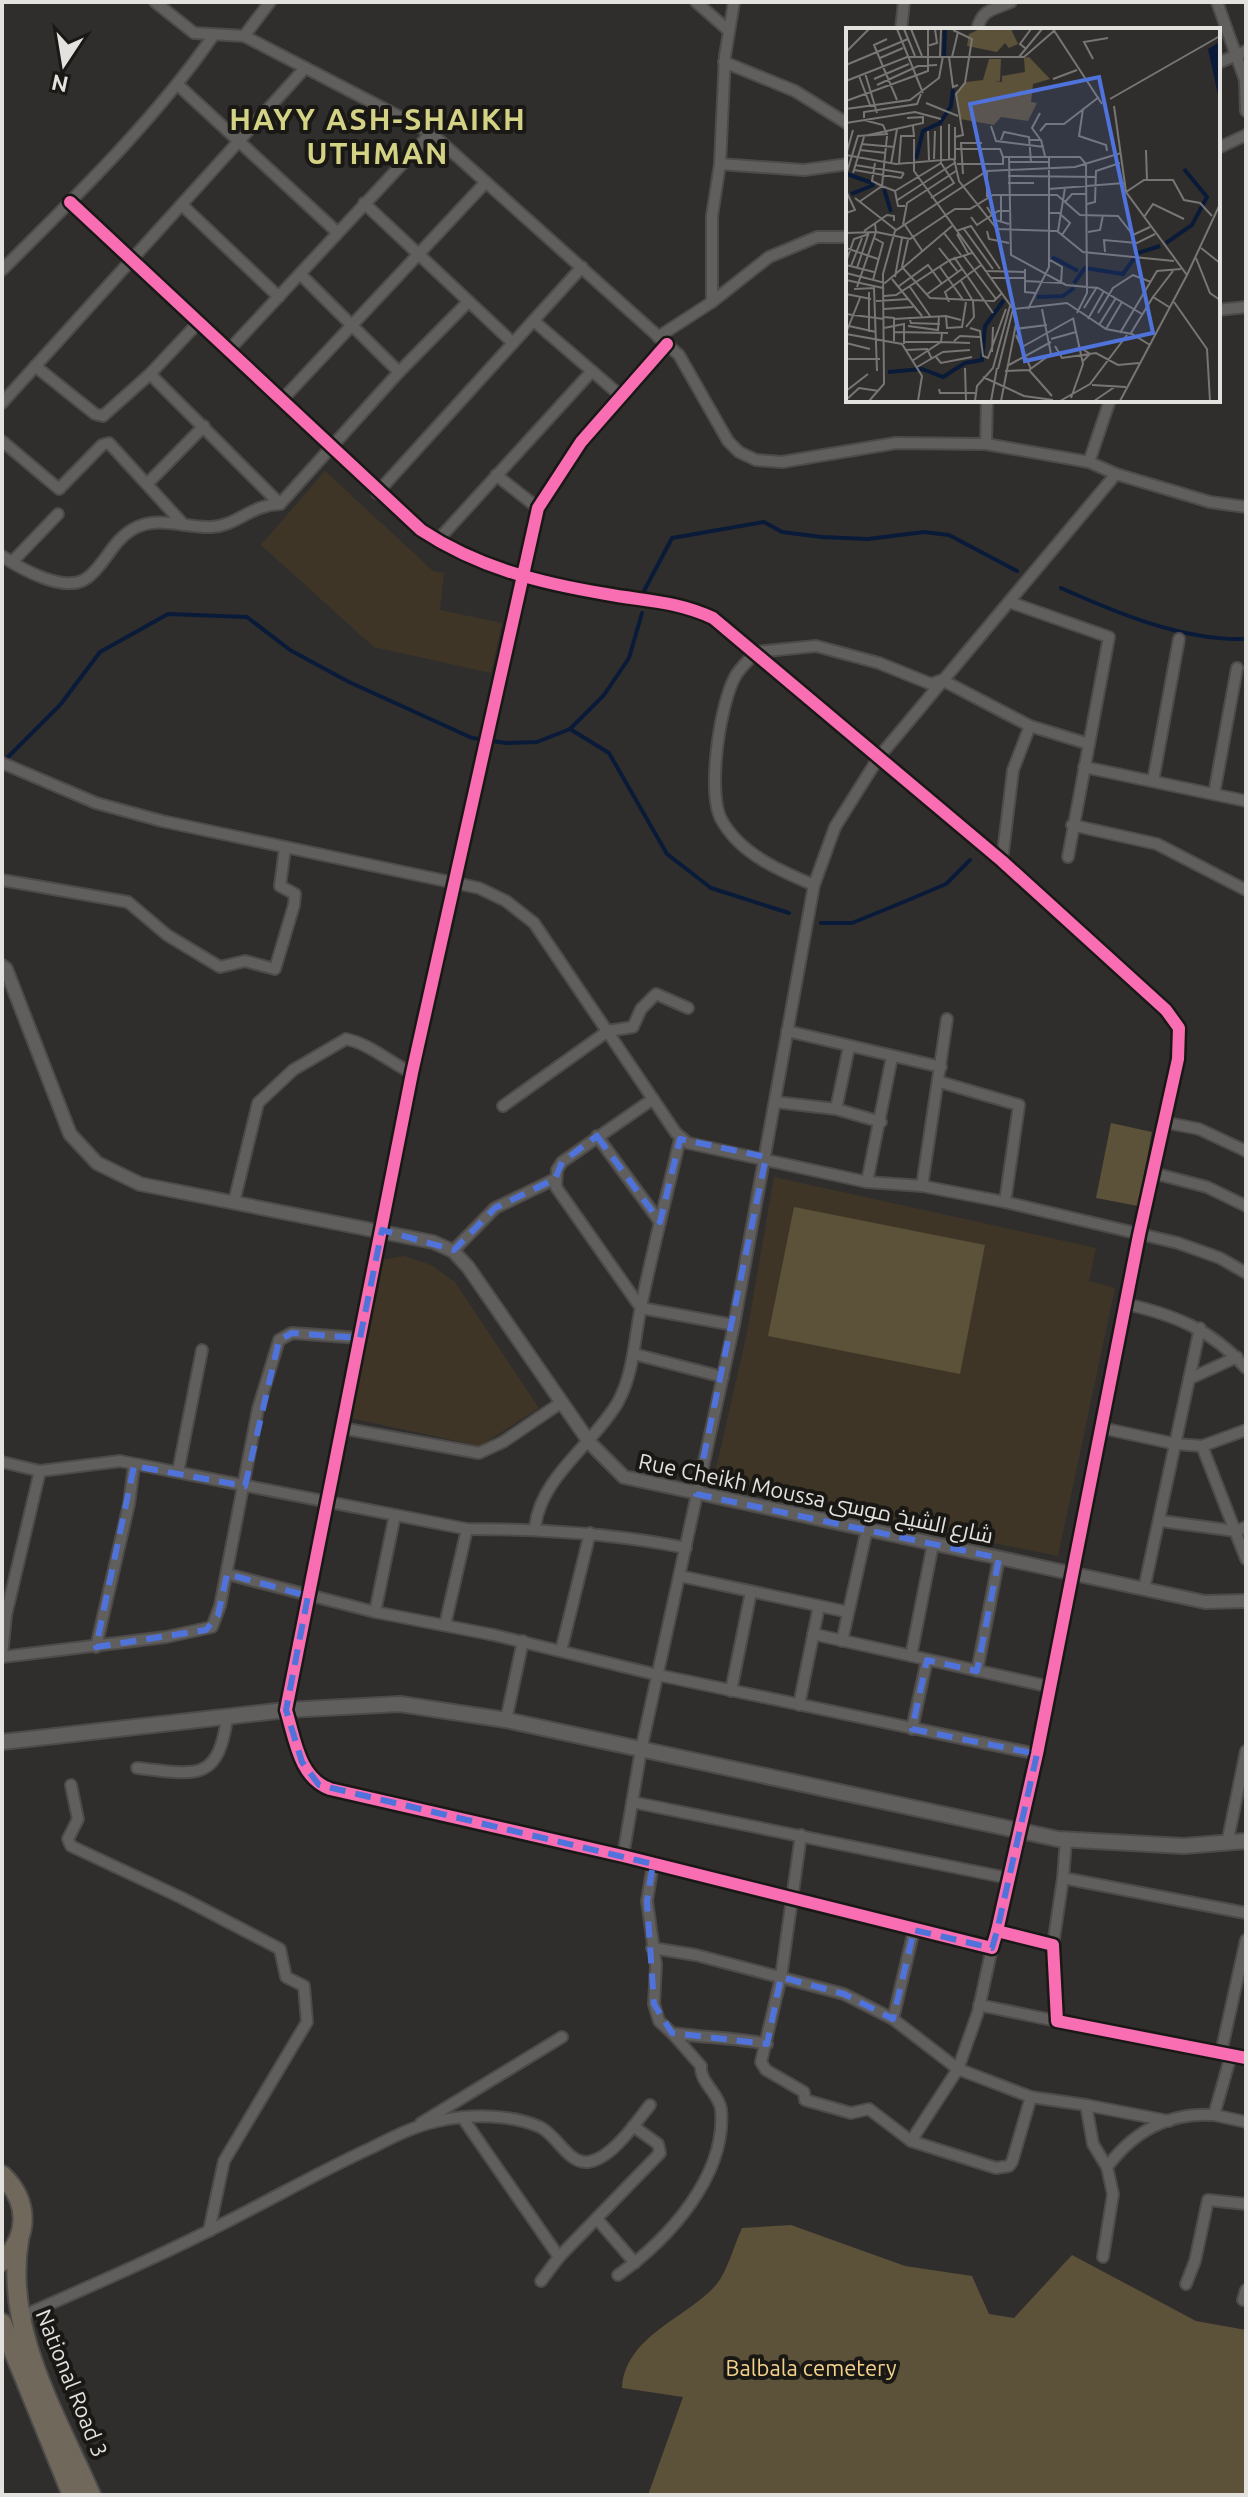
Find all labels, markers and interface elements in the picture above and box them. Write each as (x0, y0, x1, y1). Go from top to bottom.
north arrow (24, 24, 104, 104)
inset map (846, 28, 1220, 402)
text: N (49, 70, 70, 98)
district label: HAYY ASH-SHAIKH UTHMAN (229, 102, 527, 170)
street label: Rue Cheikh Moussa شارع الشيخ موسى (636, 1448, 996, 1550)
street label: National Road 3 (32, 2305, 113, 2460)
park label: Balbala cemetery (726, 2355, 897, 2380)

